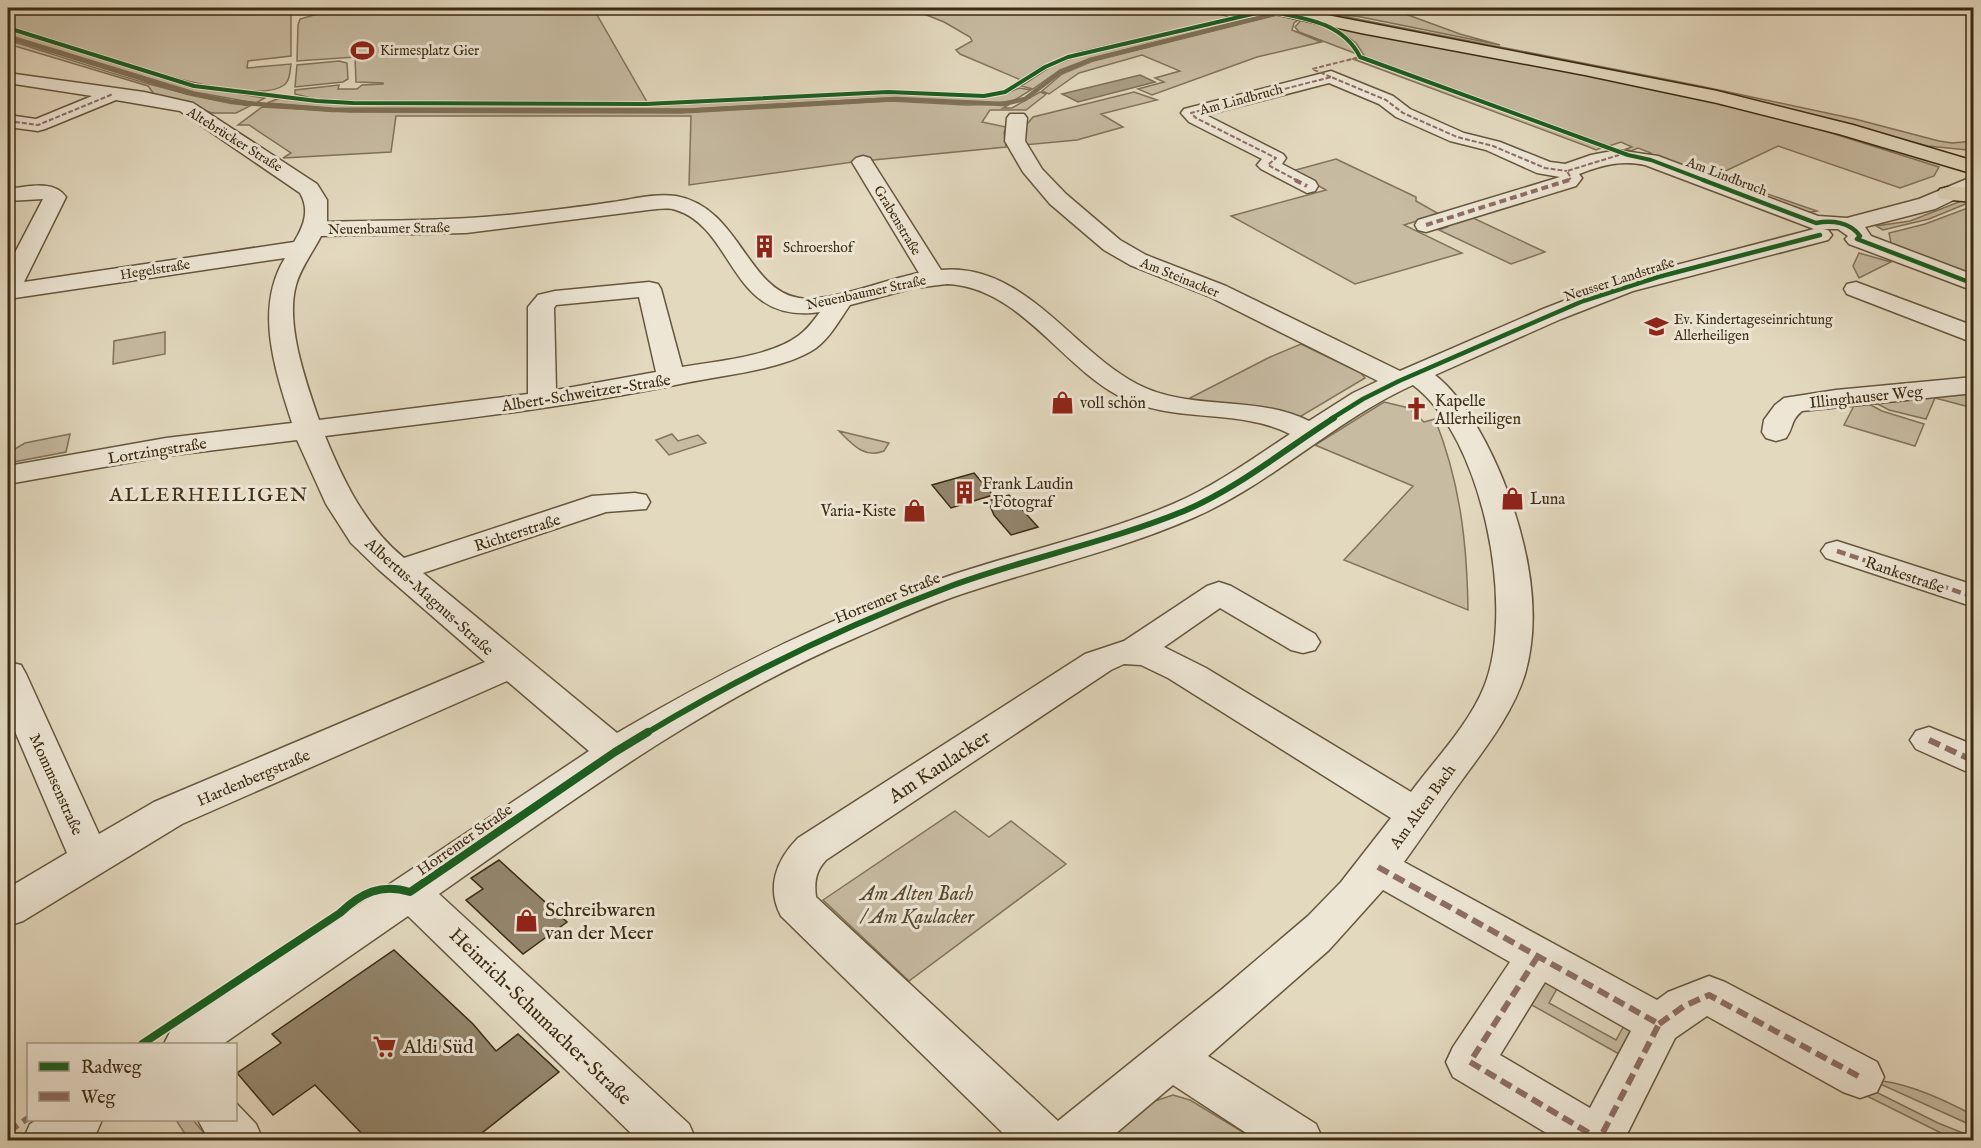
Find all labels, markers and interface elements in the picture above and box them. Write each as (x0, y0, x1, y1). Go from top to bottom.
sports icon: Kirmesplatz Gier (349, 37, 375, 63)
place label: Kirmesplatz Gier (380, 42, 479, 60)
street label: Am Lindbruch (1197, 80, 1285, 120)
street label: Altebrücker Straße (183, 103, 286, 177)
street label: Am Lindbruch (1683, 153, 1770, 201)
street label: Grabenstraße (869, 182, 925, 259)
street label: Neuenbaumer Straße (328, 219, 451, 239)
building icon: Schroershof (752, 234, 778, 260)
place label: Schroershof (783, 239, 856, 257)
street label: Am Steinacker (1136, 253, 1222, 302)
street label: Neusser Landstraße (1562, 253, 1678, 306)
street label: Hegelstraße (119, 255, 192, 284)
street label: Neuenbaumer Straße (805, 271, 928, 314)
place label: Ev. Kindertageseinrichtung Allerheiligen (1673, 311, 1833, 345)
school or university icon: Ev. Kindertageseinrichtung Allerheiligen (1643, 314, 1669, 340)
street label: Albert-Schweitzer-Straße (499, 371, 672, 417)
street label: Illinghauser Weg (1809, 382, 1924, 414)
shop icon: voll schön (1049, 389, 1075, 415)
place label: Kapelle Allerheiligen (1434, 392, 1521, 430)
place label: voll schön (1080, 394, 1146, 414)
church icon: Kapelle Allerheiligen (1404, 396, 1430, 422)
street label: Lortzingstraße (106, 434, 208, 470)
place label: Frank Laudin - Fotograf (982, 475, 1074, 513)
building icon: Frank Laudin - Fotograf (951, 479, 977, 505)
district label: ALLERHEILIGEN (108, 483, 309, 508)
shop icon: Luna (1499, 485, 1525, 511)
place label: Luna (1530, 490, 1565, 510)
shop icon: Varia-Kiste (901, 497, 927, 523)
place label: Varia-Kiste (820, 502, 896, 522)
street label: Richterstraße (472, 511, 563, 557)
street label: Albertus-Magnus-Straße (359, 534, 497, 661)
street label: Rankestraße (1862, 553, 1947, 599)
street label: Horremer Straße (832, 569, 944, 629)
street label: Am Kaulacker (883, 725, 996, 810)
street label: Mommsenstraße (24, 731, 87, 839)
street label: Hardenbergstraße (194, 746, 313, 812)
street label: Am Alten Bach (1386, 761, 1461, 854)
street label: Horremer Straße (413, 800, 517, 881)
park label: Am Alten Bach / Am Kaulacker (859, 882, 975, 930)
place label: Schreibwaren van der Meer (545, 898, 656, 946)
shop icon: Schreibwaren van der Meer (514, 907, 540, 933)
street label: Heinrich-Schumacher-Straße (443, 923, 637, 1111)
supermarket icon: Aldi Süd (372, 1033, 398, 1059)
place label: Aldi Süd (402, 1035, 474, 1060)
legend (27, 1043, 237, 1121)
text: Radweg (81, 1057, 142, 1080)
text: Weg (81, 1087, 116, 1110)

